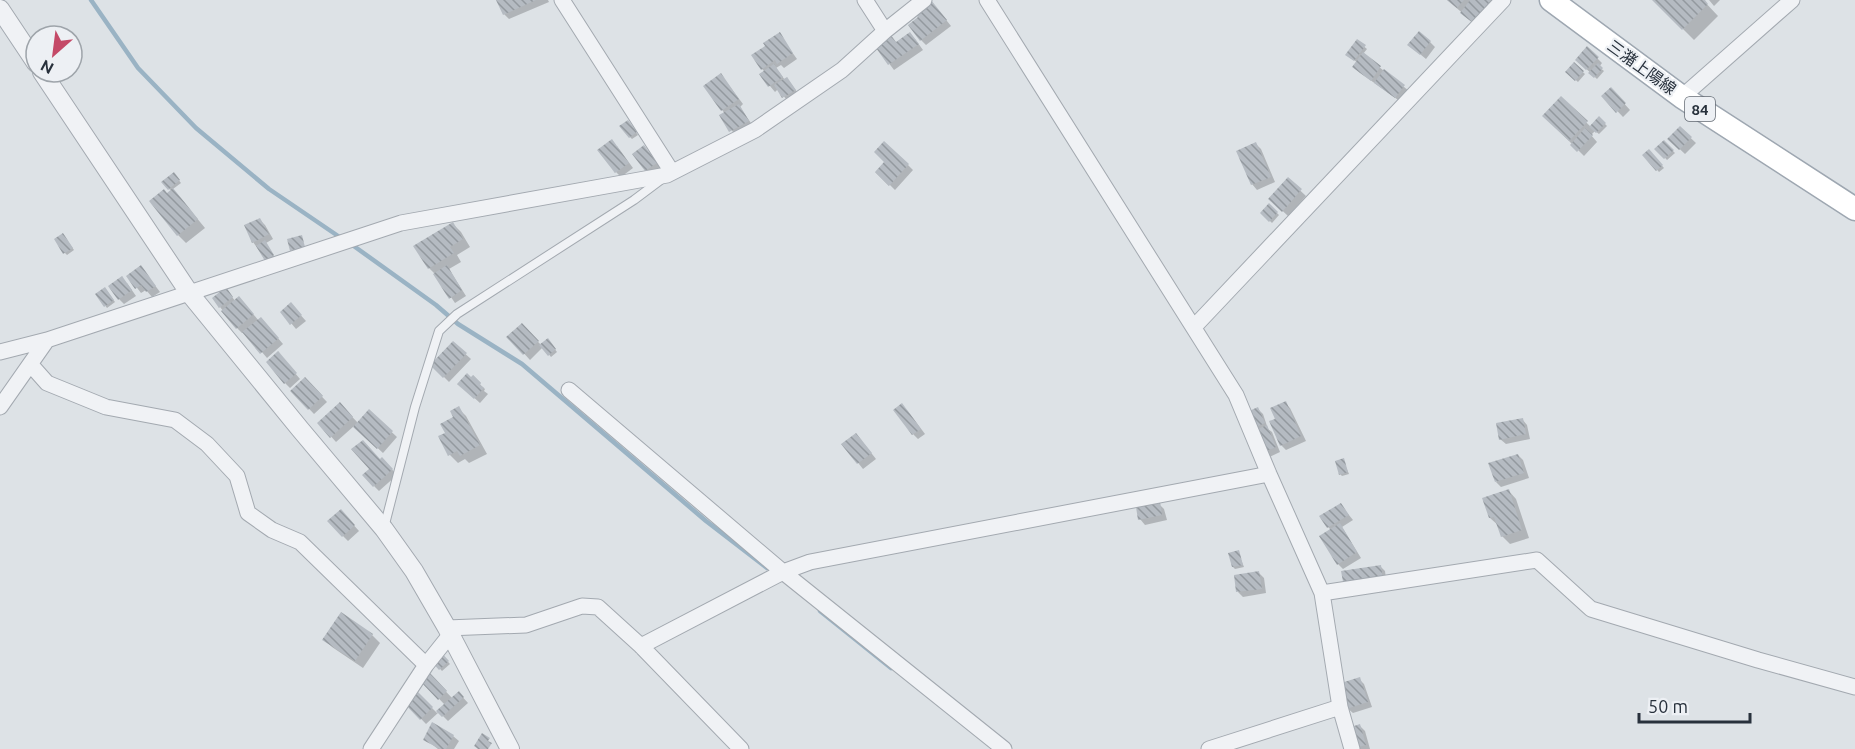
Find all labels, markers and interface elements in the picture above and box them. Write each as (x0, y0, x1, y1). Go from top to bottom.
north arrow (24, 24, 84, 84)
street label: 三潴上陽線 (1604, 36, 1680, 98)
text: N (37, 56, 56, 78)
road number: 84 (1685, 97, 1715, 121)
scale bar (1639, 686, 1750, 724)
text: 50 m (1648, 696, 1688, 716)

